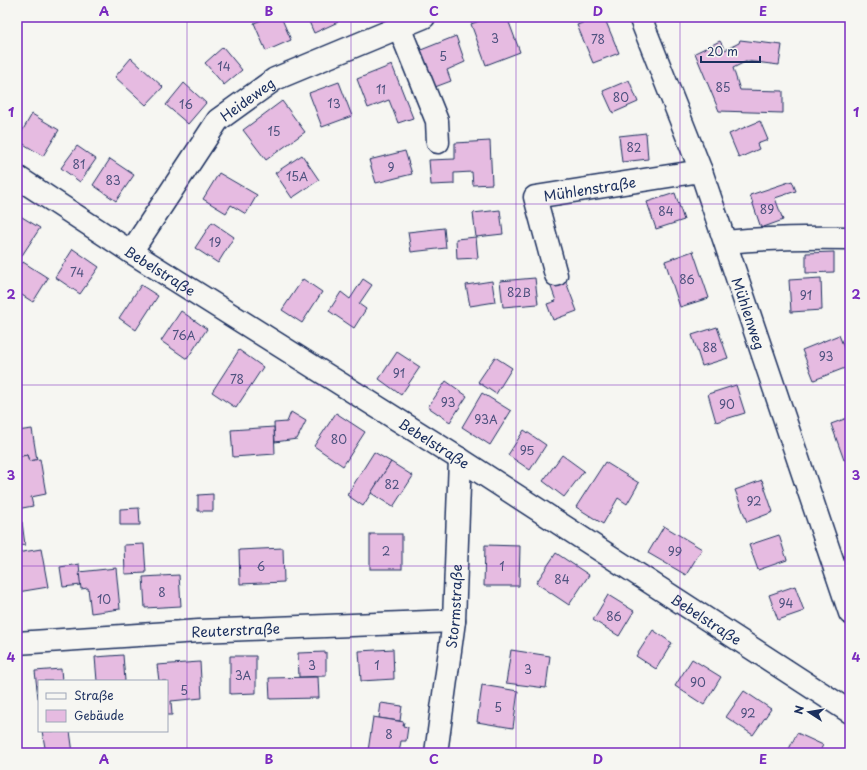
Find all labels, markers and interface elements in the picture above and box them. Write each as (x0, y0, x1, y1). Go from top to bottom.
text: A (99, 1, 109, 20)
text: B (265, 1, 274, 20)
text: C (429, 1, 439, 20)
text: D (593, 1, 603, 20)
text: E (759, 1, 767, 20)
house number: 3 (491, 29, 499, 47)
house number: 78 (591, 30, 605, 48)
scale bar (701, 38, 760, 64)
text: 20 m (707, 42, 738, 60)
house number: 5 (439, 47, 447, 65)
house number: 14 (217, 57, 231, 75)
street label: Heideweg (215, 72, 279, 126)
house number: 85 (716, 78, 730, 96)
house number: 11 (376, 80, 386, 98)
house number: 80 (613, 88, 629, 106)
house number: 13 (327, 94, 341, 112)
house number: 16 (179, 95, 193, 113)
text: 1 (8, 102, 14, 121)
text: 1 (853, 102, 859, 121)
house number: 15 (267, 122, 281, 140)
house number: 82 (627, 138, 642, 156)
house number: 81 (73, 155, 85, 173)
house number: 9 (387, 158, 395, 176)
house number: 15A (286, 167, 308, 185)
house number: 83 (105, 171, 121, 189)
street label: Mühlenstraße (542, 171, 637, 206)
house number: 89 (760, 200, 774, 218)
house number: 84 (658, 202, 674, 220)
house number: 19 (209, 233, 221, 251)
street label: Bebelstraße (121, 240, 200, 301)
house number: 74 (70, 263, 84, 281)
house number: 86 (679, 270, 695, 288)
street label: Mühlenweg (727, 274, 771, 352)
house number: 82B (507, 283, 531, 301)
text: 2 (6, 284, 16, 303)
text: 2 (851, 284, 861, 303)
house number: 91 (800, 286, 812, 304)
house number: 76A (172, 326, 196, 344)
house number: 88 (703, 338, 717, 356)
house number: 93 (819, 347, 833, 365)
house number: 91 (393, 364, 405, 382)
house number: 78 (230, 370, 244, 388)
house number: 93 (441, 393, 455, 411)
house number: 90 (719, 395, 735, 413)
house number: 93A (474, 410, 498, 428)
street label: Bebelstraße (395, 413, 474, 473)
house number: 80 (331, 430, 347, 448)
house number: 95 (520, 441, 534, 459)
text: 3 (7, 465, 16, 484)
text: 3 (852, 465, 861, 484)
house number: 82 (385, 475, 400, 493)
house number: 92 (746, 492, 762, 510)
house number: 2 (382, 542, 390, 560)
house number: 99 (668, 542, 682, 560)
house number: 6 (257, 557, 265, 575)
house number: 1 (499, 557, 505, 575)
street label: Stormstraße (440, 564, 467, 650)
house number: 84 (554, 570, 570, 588)
house number: 8 (158, 583, 166, 601)
street label: Bebelstraße (667, 588, 746, 650)
house number: 10 (97, 590, 111, 608)
house number: 94 (779, 594, 794, 612)
house number: 86 (606, 607, 622, 625)
street label: Reuterstraße (190, 617, 280, 642)
text: 4 (7, 647, 16, 666)
text: 4 (852, 647, 861, 666)
house number: 3 (308, 656, 316, 674)
house number: 1 (374, 656, 380, 674)
house number: 3 (524, 660, 532, 678)
house number: 3A (235, 666, 252, 684)
house number: 90 (690, 673, 706, 691)
legend (38, 680, 168, 732)
house number: 5 (180, 681, 188, 699)
text: Straße (74, 686, 114, 704)
north arrow (789, 692, 829, 732)
house number: 5 (494, 698, 502, 716)
house number: 92 (740, 704, 756, 722)
text: N (790, 704, 808, 716)
text: Gebäude (74, 706, 124, 724)
house number: 8 (385, 725, 393, 743)
text: A (99, 749, 109, 768)
text: B (265, 749, 274, 768)
text: C (429, 749, 439, 768)
text: D (593, 749, 603, 768)
text: E (759, 749, 767, 768)

